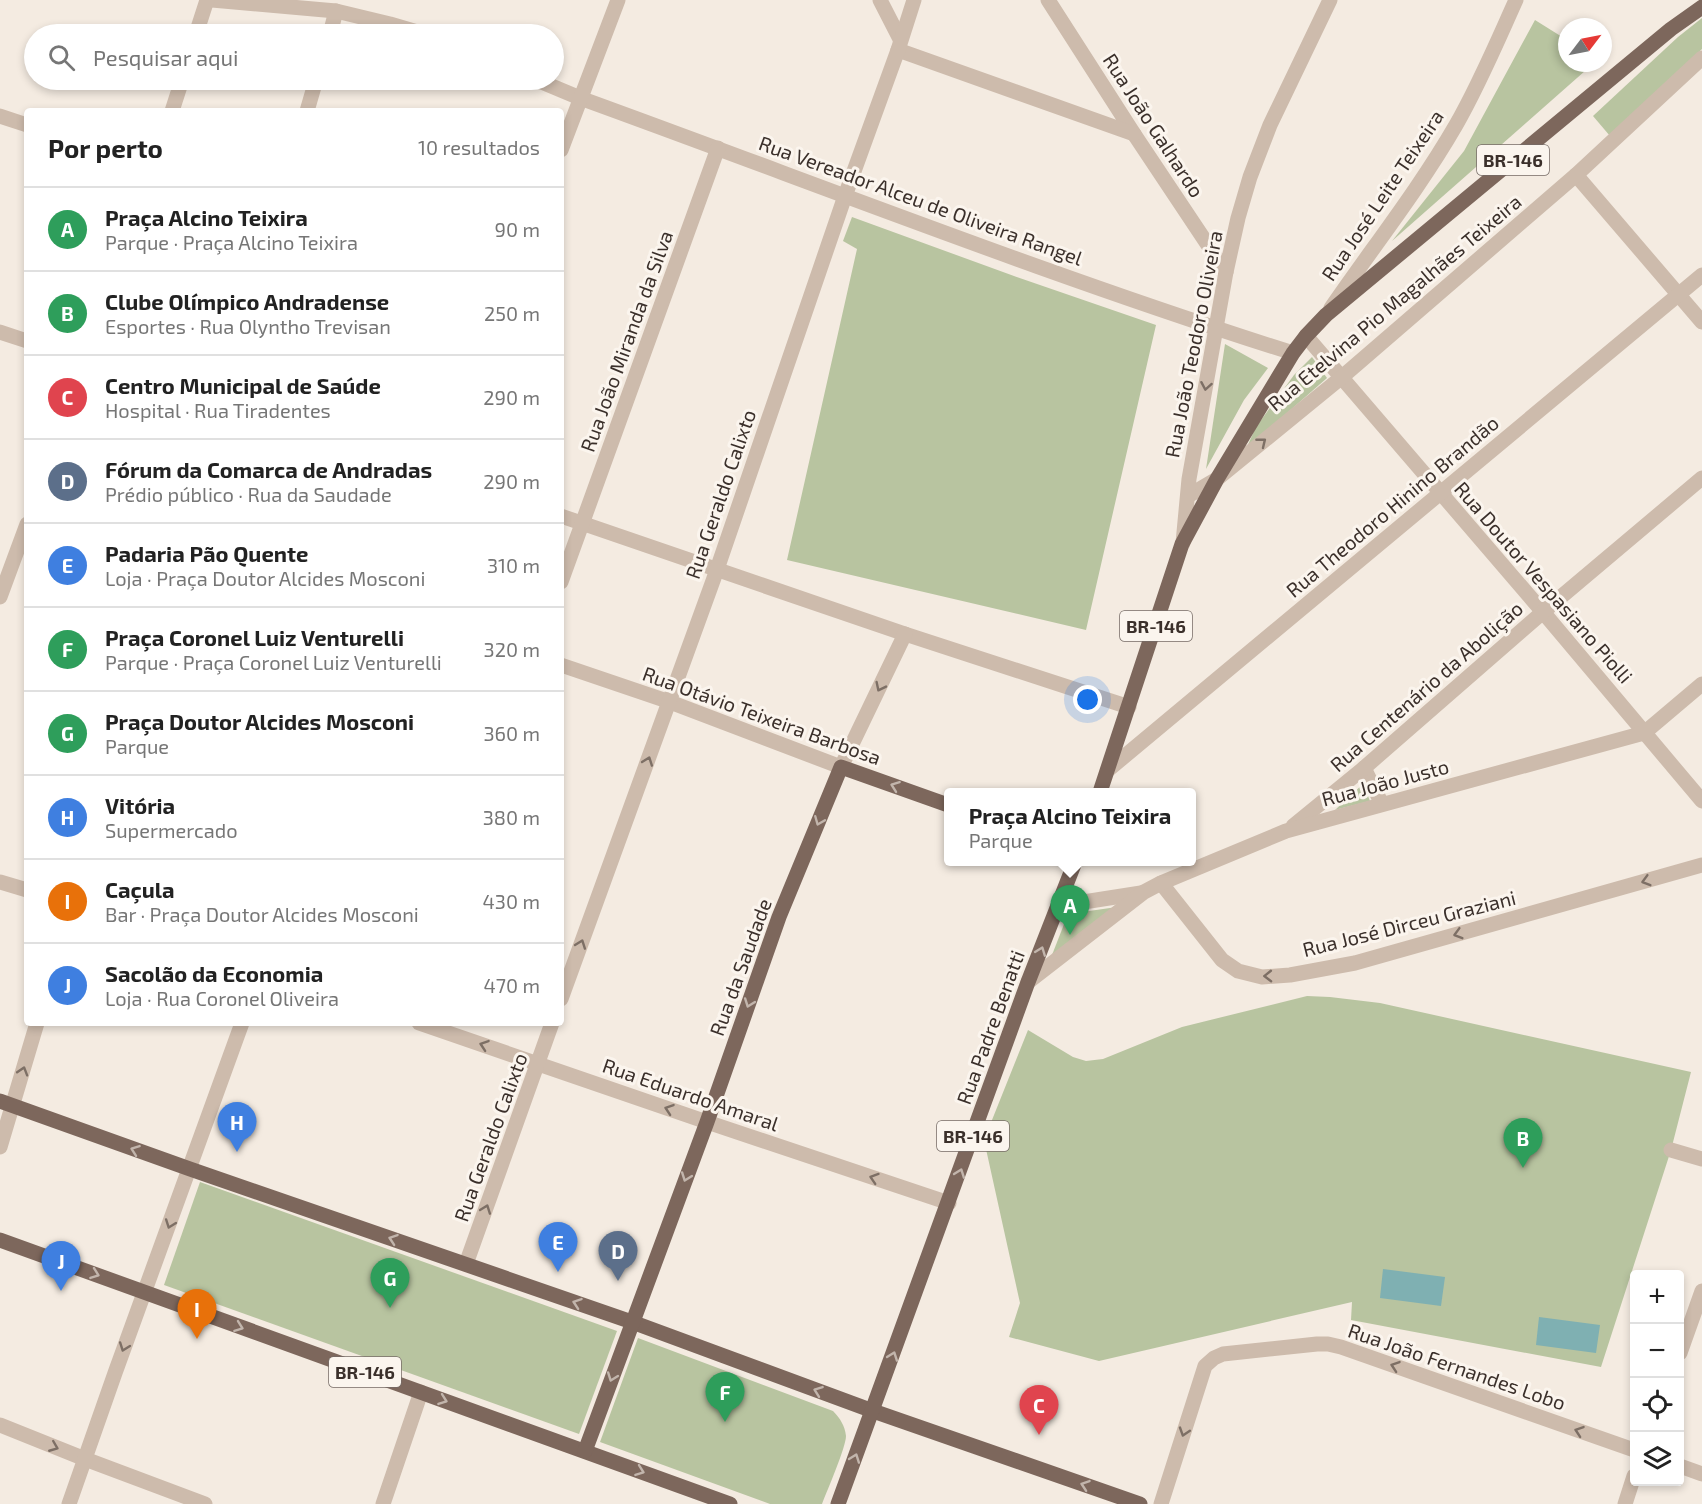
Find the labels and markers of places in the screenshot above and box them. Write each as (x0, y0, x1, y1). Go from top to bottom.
pin: A (1050, 886, 1090, 935)
pin: H (218, 1102, 256, 1152)
pin: B (1504, 1118, 1543, 1168)
pin: E (538, 1222, 578, 1272)
pin: D (598, 1232, 638, 1281)
pin: J (42, 1242, 80, 1291)
pin: G (370, 1258, 410, 1308)
pin: I (178, 1290, 216, 1339)
pin: F (706, 1372, 744, 1422)
pin: C (1020, 1386, 1058, 1435)

